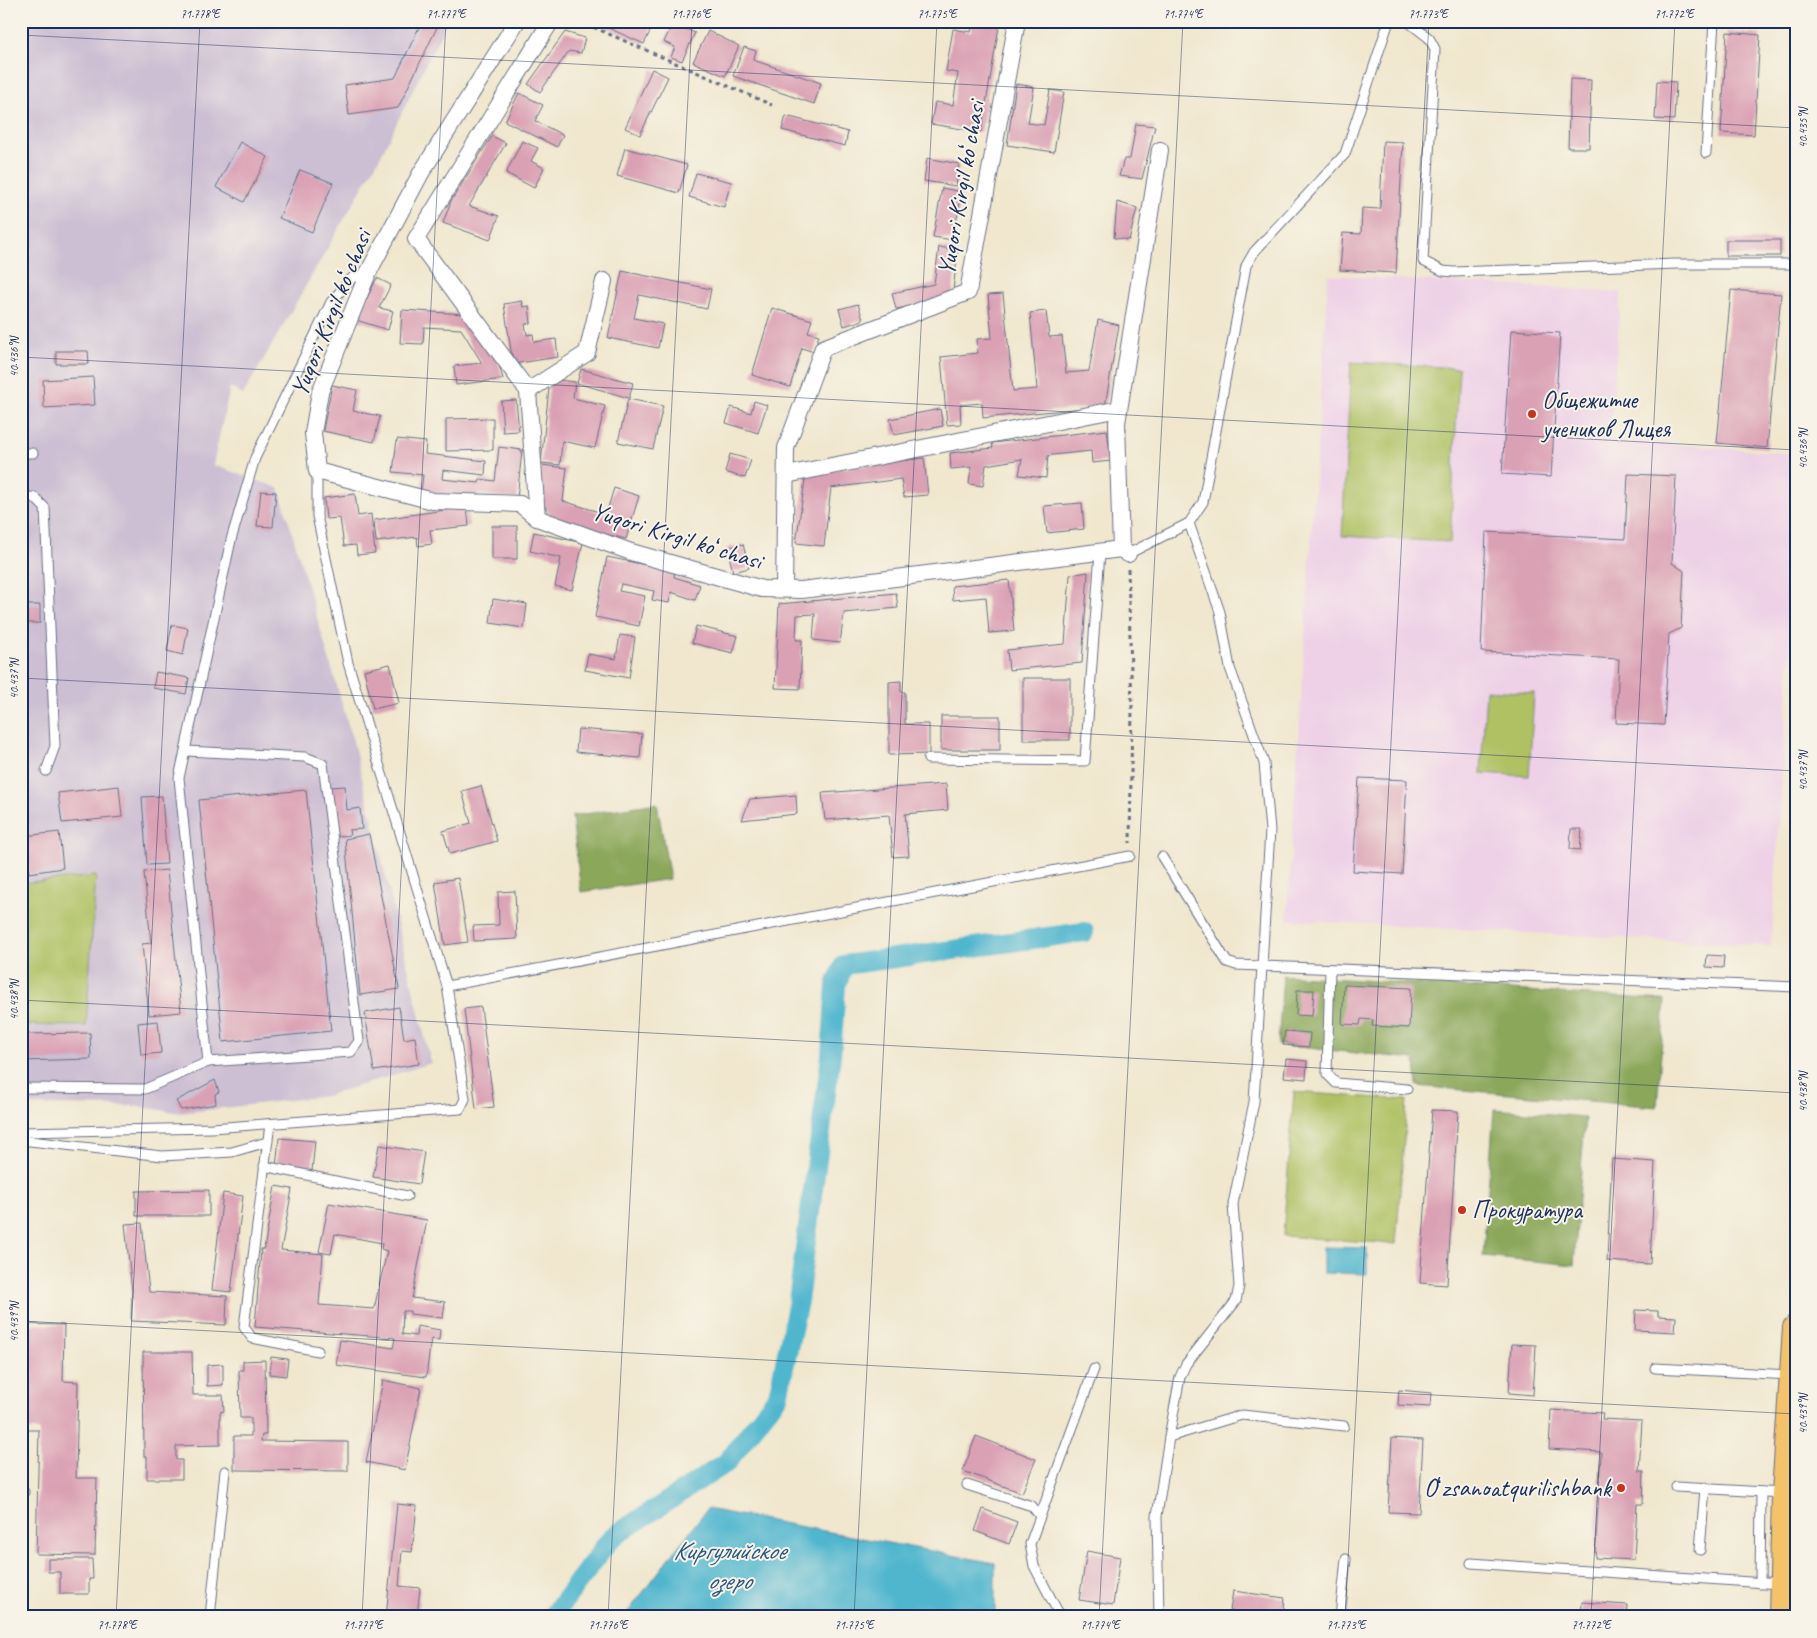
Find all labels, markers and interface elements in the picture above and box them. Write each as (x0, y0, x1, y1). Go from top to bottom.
text: 71.778°E (180, 6, 221, 22)
text: 71.777°E (426, 6, 467, 22)
text: 71.776°E (671, 6, 712, 22)
text: 71.775°E (917, 6, 958, 22)
text: 71.774°E (1163, 6, 1204, 22)
text: 71.773°E (1408, 6, 1449, 22)
text: 71.772°E (1654, 6, 1695, 22)
street label: Yuqori Kirgil koʻchasi (930, 95, 993, 278)
text: 40.435°N (1795, 106, 1811, 148)
street label: Yuqori Kirgil koʻchasi (283, 222, 380, 401)
text: 40.436°N (6, 335, 22, 377)
place label: Общежитие учеников Лицея (1540, 384, 1671, 445)
marker: Общежитие учеников Лицея (1526, 408, 1538, 420)
text: 40.436°N (1795, 427, 1811, 469)
street label: Yuqori Kirgil koʻchasi (588, 495, 769, 578)
text: 40.437°N (6, 657, 22, 699)
text: 40.437°N (1795, 749, 1811, 791)
text: 40.438°N (6, 978, 22, 1020)
text: 40.438°N (1795, 1070, 1811, 1112)
place label: Прокуратура (1472, 1194, 1584, 1226)
marker: Прокуратура (1456, 1204, 1468, 1216)
text: 40.439°N (6, 1300, 22, 1342)
text: 40.439°N (1795, 1392, 1811, 1434)
place label: Oʻzsanoatqurilishbank (1424, 1472, 1613, 1504)
marker: Oʻzsanoatqurilishbank (1615, 1482, 1627, 1494)
water label: Киргулийское озеро (673, 1534, 788, 1597)
text: 71.778°E (97, 1617, 138, 1633)
text: 71.777°E (343, 1617, 384, 1633)
text: 71.776°E (588, 1617, 629, 1633)
text: 71.775°E (834, 1617, 875, 1633)
text: 71.774°E (1080, 1617, 1121, 1633)
text: 71.773°E (1326, 1617, 1367, 1633)
text: 71.772°E (1571, 1617, 1612, 1633)

